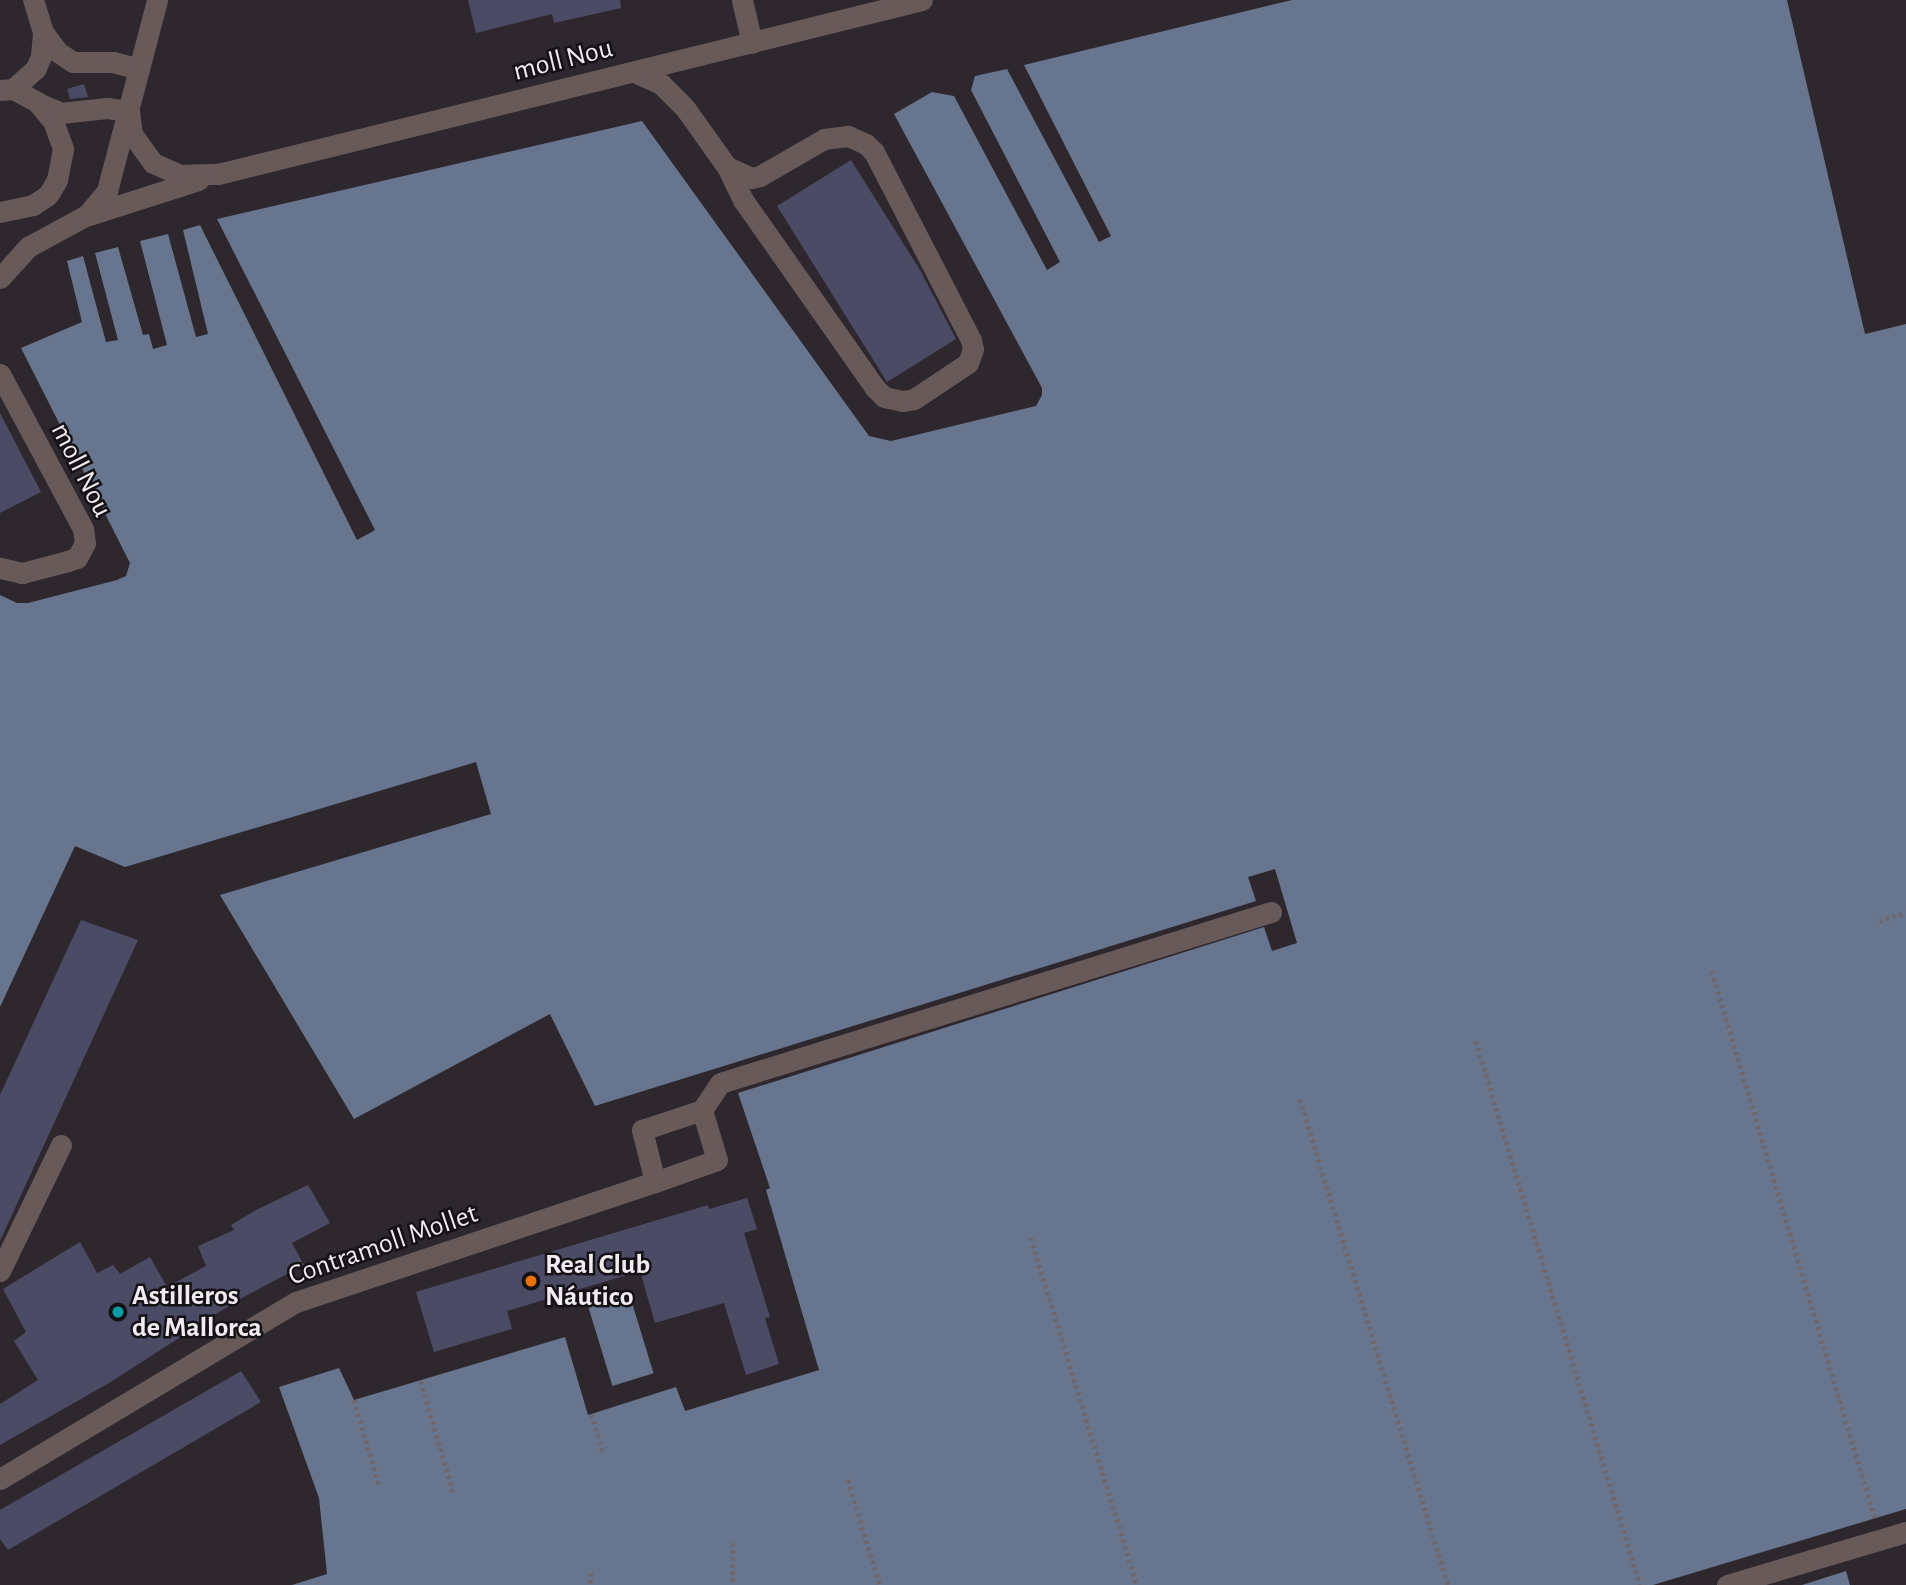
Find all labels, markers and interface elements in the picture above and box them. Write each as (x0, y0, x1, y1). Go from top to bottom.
street label: moll Nou (510, 31, 616, 89)
street label: moll Nou (43, 417, 119, 523)
street label: Contramoll Mollet (284, 1197, 482, 1293)
place label: Real Club Náutico (545, 1248, 650, 1314)
marker: Real Club Náutico (523, 1273, 539, 1289)
place label: Astilleros de Mallorca (132, 1279, 262, 1345)
marker: Astilleros de Mallorca (110, 1304, 126, 1320)

